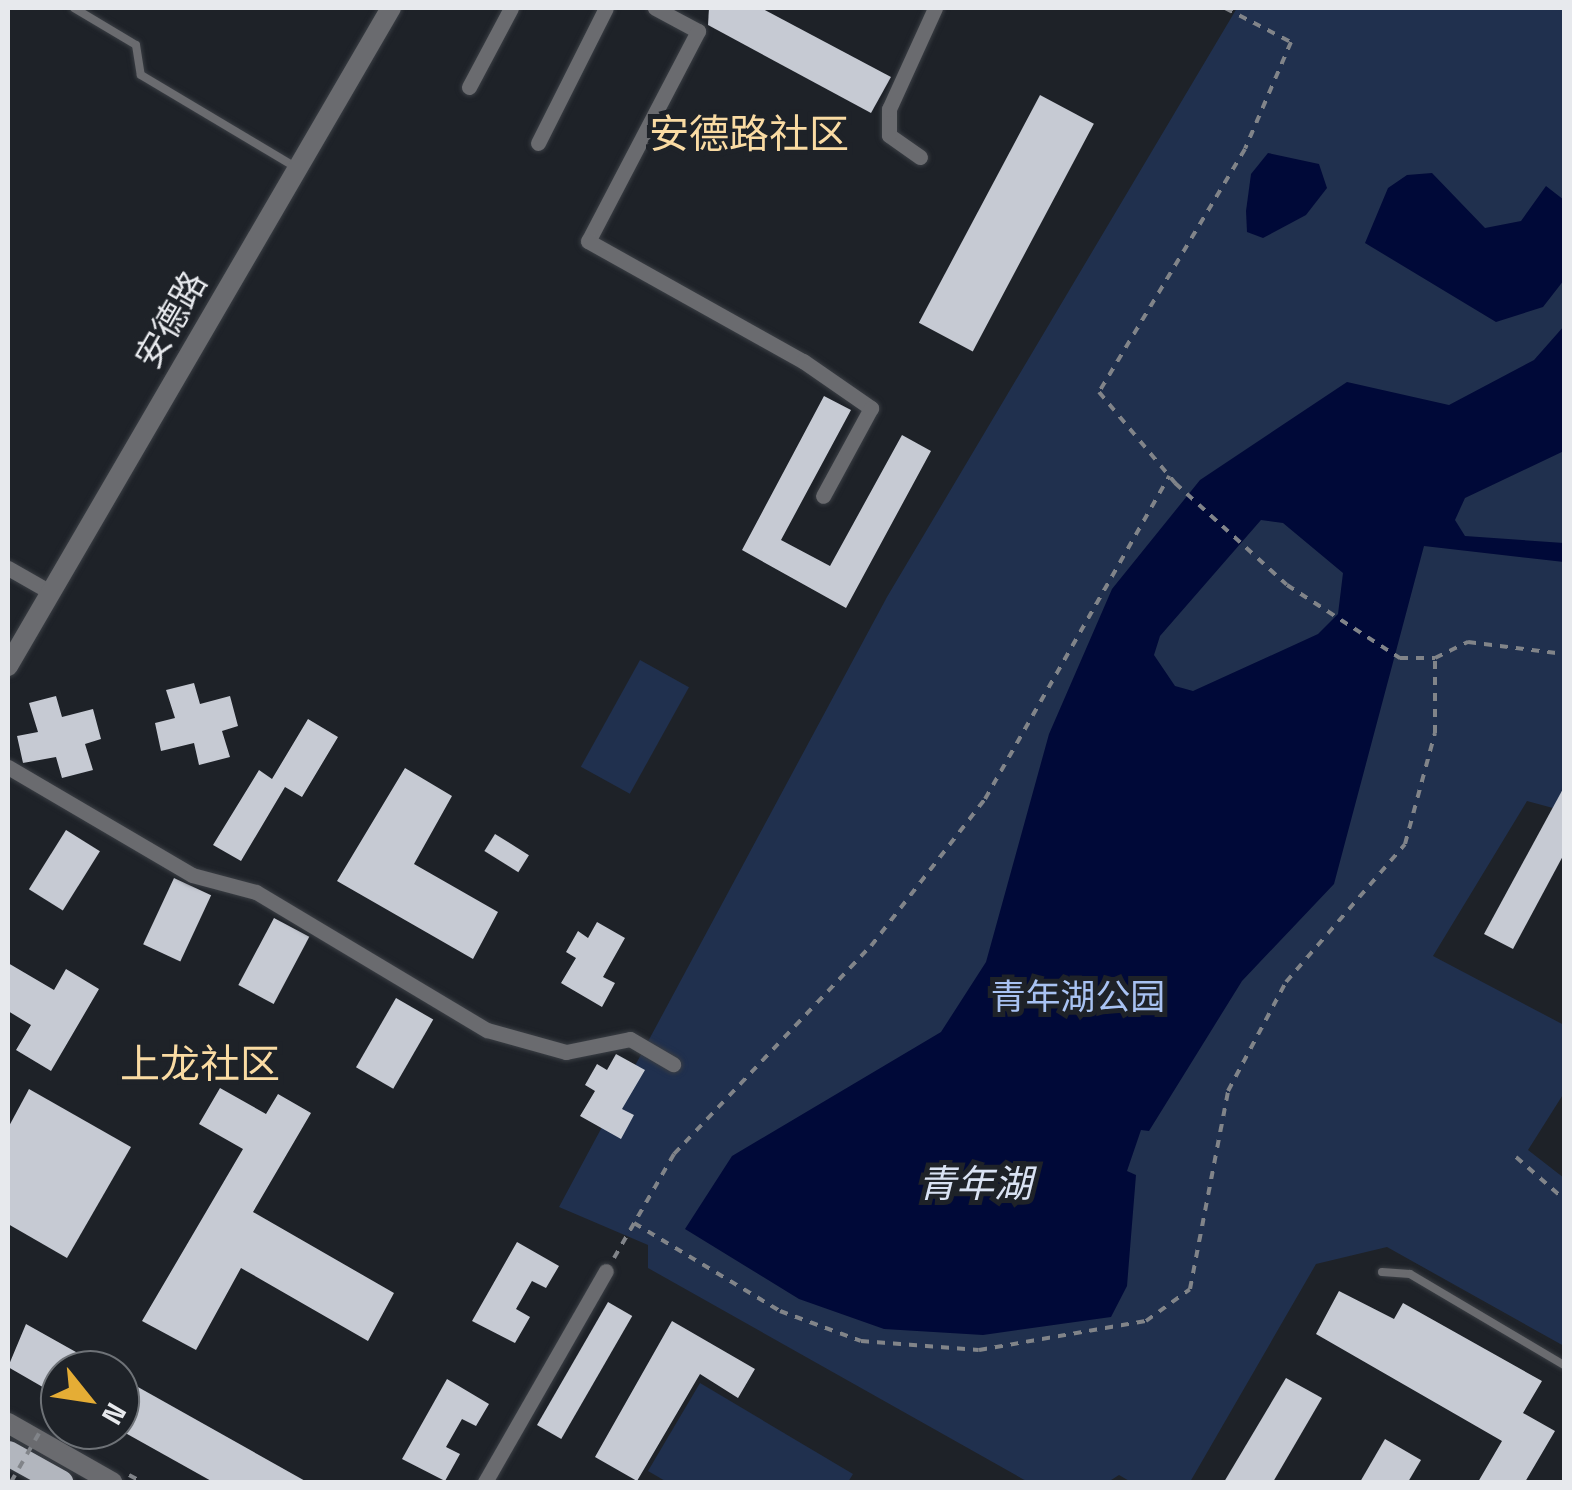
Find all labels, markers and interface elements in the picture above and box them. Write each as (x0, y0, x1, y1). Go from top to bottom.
district label: 安德路社区 (649, 111, 849, 159)
street label: 安德路 (127, 264, 215, 376)
park label: 青年湖公园 (991, 976, 1165, 1018)
district label: 上龙社区 (120, 1041, 280, 1089)
water label: 青年湖 (918, 1162, 1032, 1208)
north arrow (40, 1350, 140, 1450)
text: N (94, 1397, 135, 1431)

